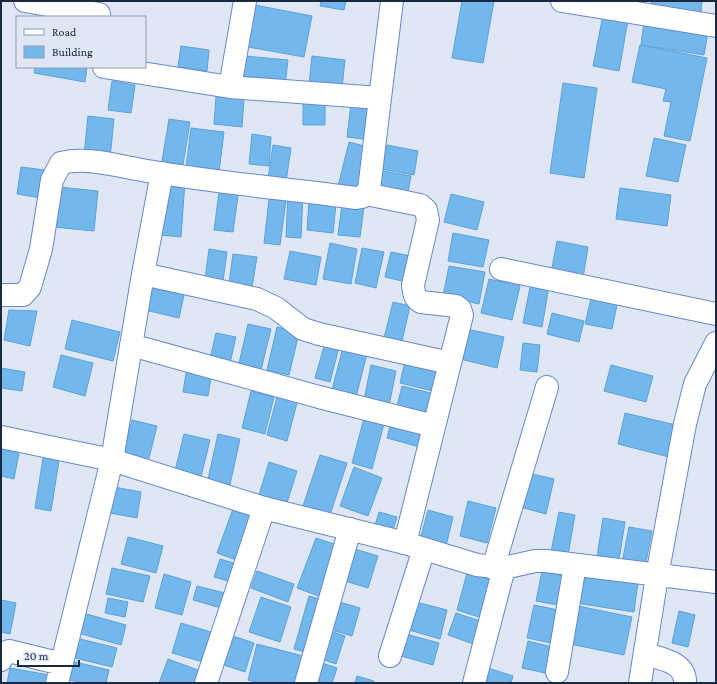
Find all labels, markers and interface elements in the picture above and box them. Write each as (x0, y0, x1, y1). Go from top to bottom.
legend (16, 16, 146, 68)
text: Road (52, 25, 77, 39)
text: Building (52, 45, 93, 59)
scale bar (18, 642, 79, 668)
text: 20 m (24, 649, 49, 663)

